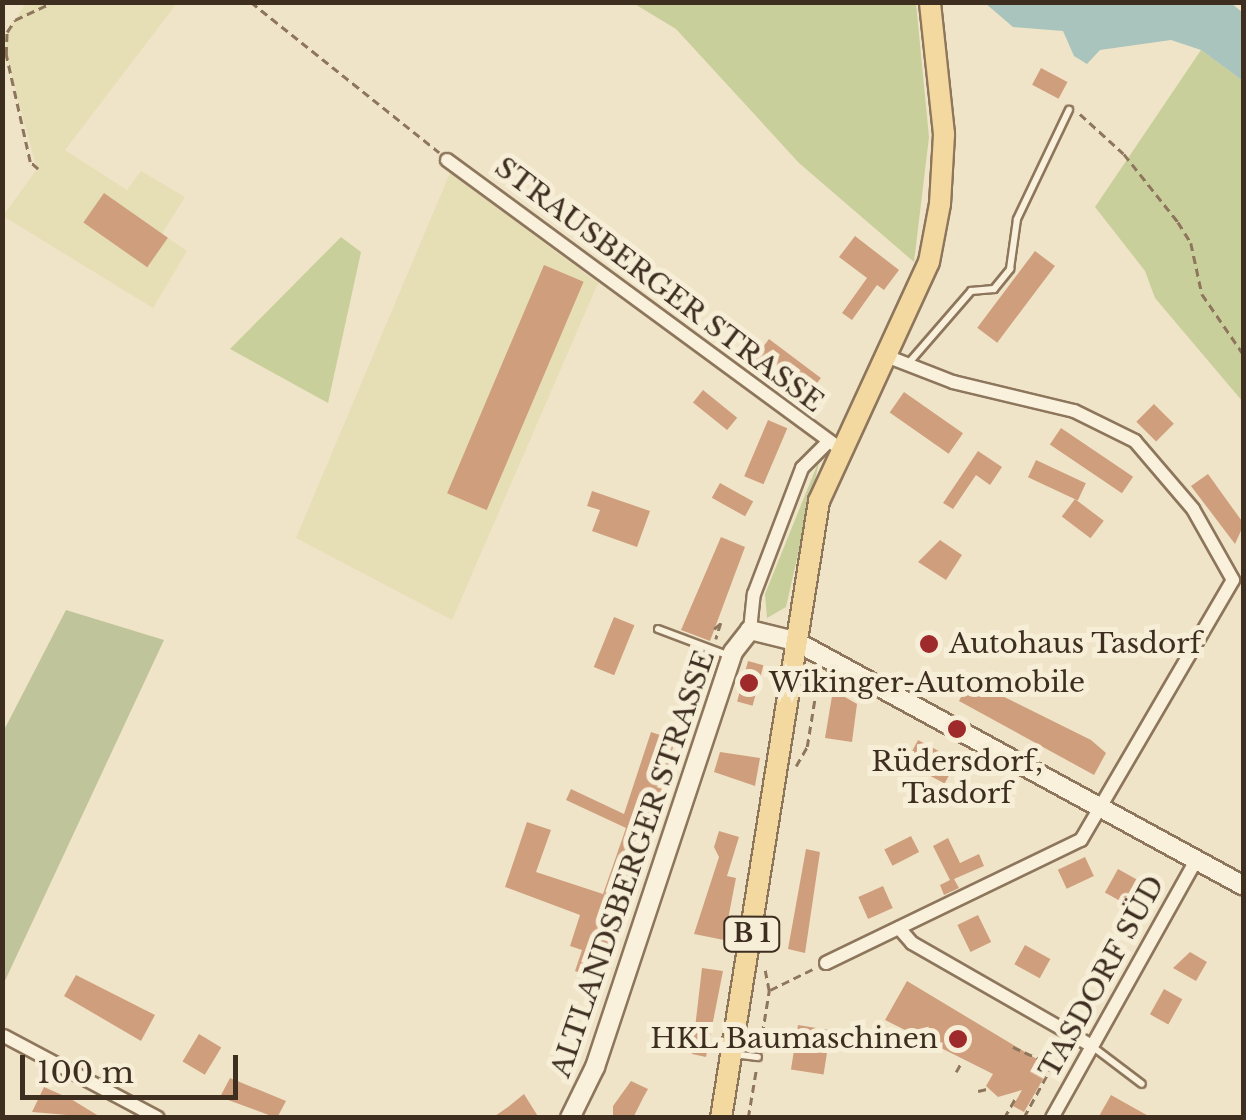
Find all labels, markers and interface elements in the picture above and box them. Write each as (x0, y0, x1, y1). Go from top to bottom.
street label: STRAUSBERGER STRASSE (488, 150, 830, 420)
place label: Autohaus Tasdorf (949, 627, 1202, 661)
marker: Autohaus Tasdorf (918, 633, 940, 655)
street label: ALTLANDSBERGER STRASSE (544, 646, 722, 1082)
place label: Wikinger-Automobile (769, 666, 1085, 700)
marker: Wikinger-Automobile (738, 672, 760, 694)
marker: Rüdersdorf, Tasdorf (946, 718, 968, 740)
place label: Rüdersdorf, Tasdorf (871, 745, 1043, 811)
street label: TASDORF SÜD (1032, 870, 1172, 1084)
road number: B 1 (722, 914, 782, 954)
place label: HKL Baumaschinen (649, 1022, 938, 1056)
marker: HKL Baumaschinen (947, 1028, 969, 1050)
scale bar (25, 1035, 242, 1097)
text: 100 m (37, 1054, 134, 1091)

